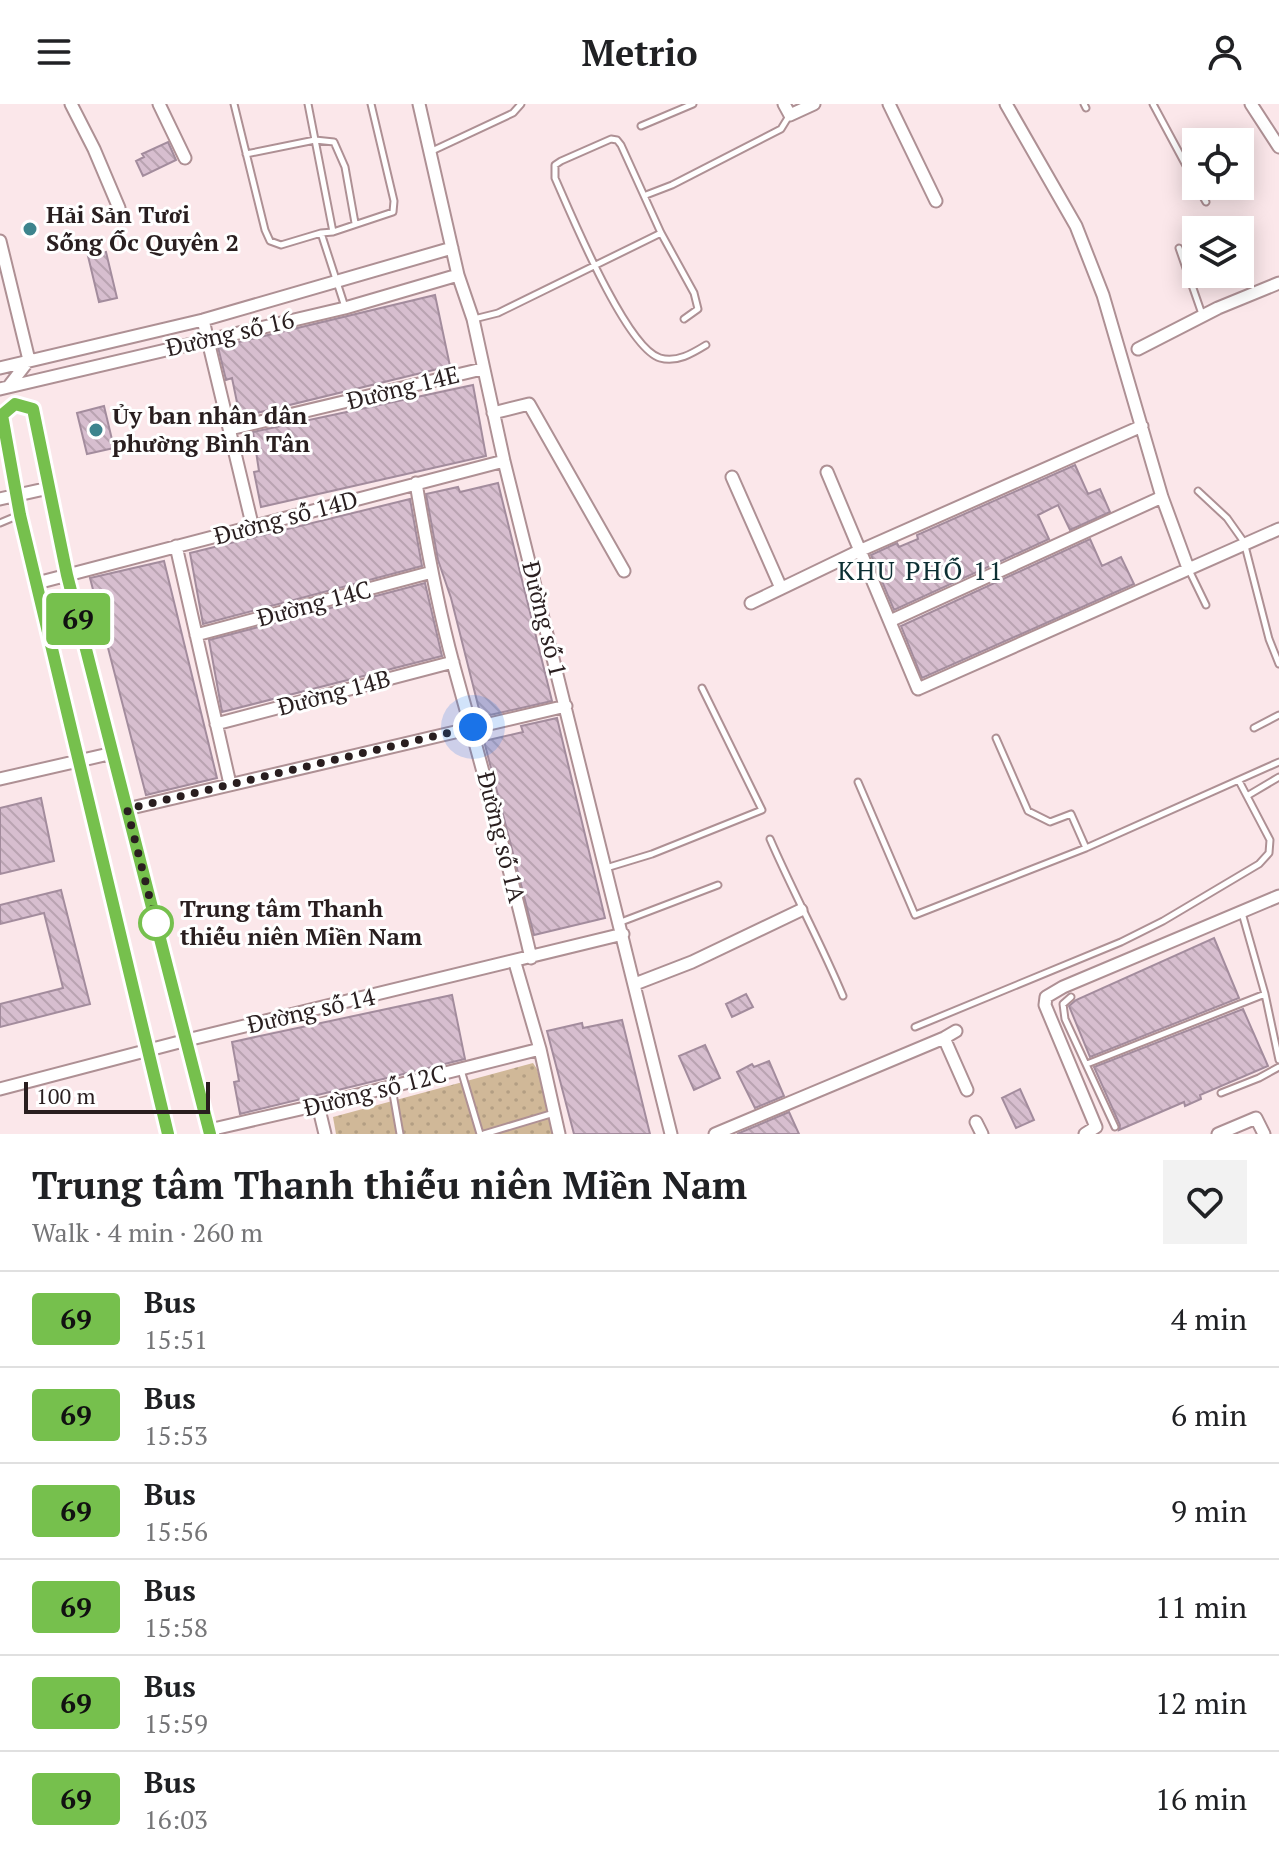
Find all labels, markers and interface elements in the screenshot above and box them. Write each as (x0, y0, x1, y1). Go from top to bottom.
text: Metrio (581, 29, 698, 76)
icon: menu (32, 30, 76, 74)
icon: person (1203, 30, 1247, 74)
map controls (1182, 128, 1254, 288)
button: locate (1182, 128, 1254, 200)
place label: Hải Sản Tươi Sống Ốc Quyên 2 (46, 198, 239, 258)
button: layers (1182, 216, 1254, 288)
marker: Hải Sản Tươi Sống Ốc Quyên 2 (21, 220, 39, 238)
street label: Đường số 16 (163, 303, 297, 363)
street label: Đường 14E (343, 358, 462, 416)
place label: Ủy ban nhân dân phường Bình Tân (112, 399, 311, 459)
marker: Ủy ban nhân dân phường Bình Tân (87, 421, 105, 439)
street label: Đường số 14D (210, 482, 361, 552)
district label: KHU PHỐ 11 (837, 553, 1005, 587)
street label: Đường số 1 (515, 558, 575, 680)
street label: Đường 14C (253, 573, 374, 634)
line badge: 69 (42, 593, 114, 645)
text: 69 (62, 600, 94, 637)
street label: Đường 14B (274, 662, 394, 722)
your location (453, 707, 493, 747)
street label: Đường số 1A (470, 768, 534, 906)
place label: Trung tâm Thanh thiếu niên Miền Nam (180, 892, 422, 952)
marker: Trung tâm Thanh thiếu niên Miền Nam (139, 906, 173, 940)
street label: Đường số 14 (244, 980, 378, 1040)
street label: Đường số 12C (300, 1057, 449, 1123)
scale bar (24, 1078, 210, 1114)
text: 100 m (36, 1081, 96, 1110)
text: Trung tâm Thanh thiếu niên Miền Nam (32, 1160, 747, 1210)
button: heart (1163, 1160, 1247, 1244)
text: Walk · 4 min · 260 m (32, 1215, 263, 1249)
text: Bus (144, 1282, 196, 1322)
text: 4 min (1171, 1299, 1247, 1339)
text: 69 (60, 1300, 92, 1337)
text: 15:51 (144, 1322, 208, 1356)
text: Bus (144, 1378, 196, 1418)
text: 6 min (1171, 1395, 1247, 1435)
text: 69 (60, 1396, 92, 1433)
text: 15:53 (144, 1418, 208, 1452)
text: Bus (144, 1474, 196, 1514)
text: 9 min (1171, 1491, 1247, 1531)
text: 69 (60, 1492, 92, 1529)
text: 15:56 (144, 1514, 208, 1548)
text: Bus (144, 1570, 196, 1610)
text: 11 min (1155, 1587, 1247, 1627)
text: 69 (60, 1588, 92, 1625)
text: 15:58 (144, 1610, 208, 1644)
text: Bus (144, 1666, 196, 1706)
text: 12 min (1155, 1683, 1247, 1723)
text: 69 (60, 1684, 92, 1721)
text: 15:59 (144, 1706, 208, 1740)
text: Bus (144, 1762, 196, 1802)
text: 16 min (1155, 1779, 1247, 1819)
text: 69 (60, 1780, 92, 1817)
text: 16:03 (144, 1802, 208, 1836)

